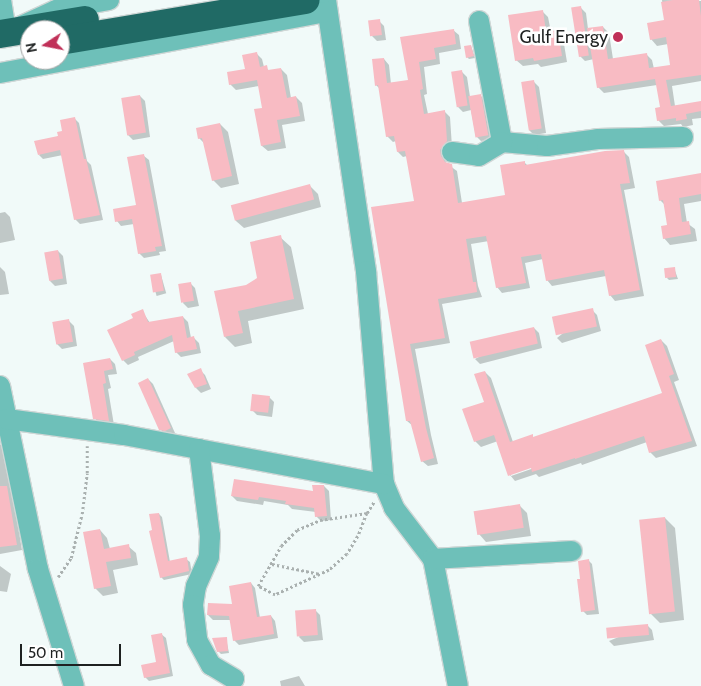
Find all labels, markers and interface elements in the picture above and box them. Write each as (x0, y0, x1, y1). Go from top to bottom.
north arrow (20, 20, 70, 70)
place label: Gulf Energy (520, 26, 608, 48)
marker: Gulf Energy (612, 31, 624, 43)
text: N (21, 41, 41, 54)
scale bar (22, 634, 124, 666)
text: 50 m (28, 644, 63, 662)

